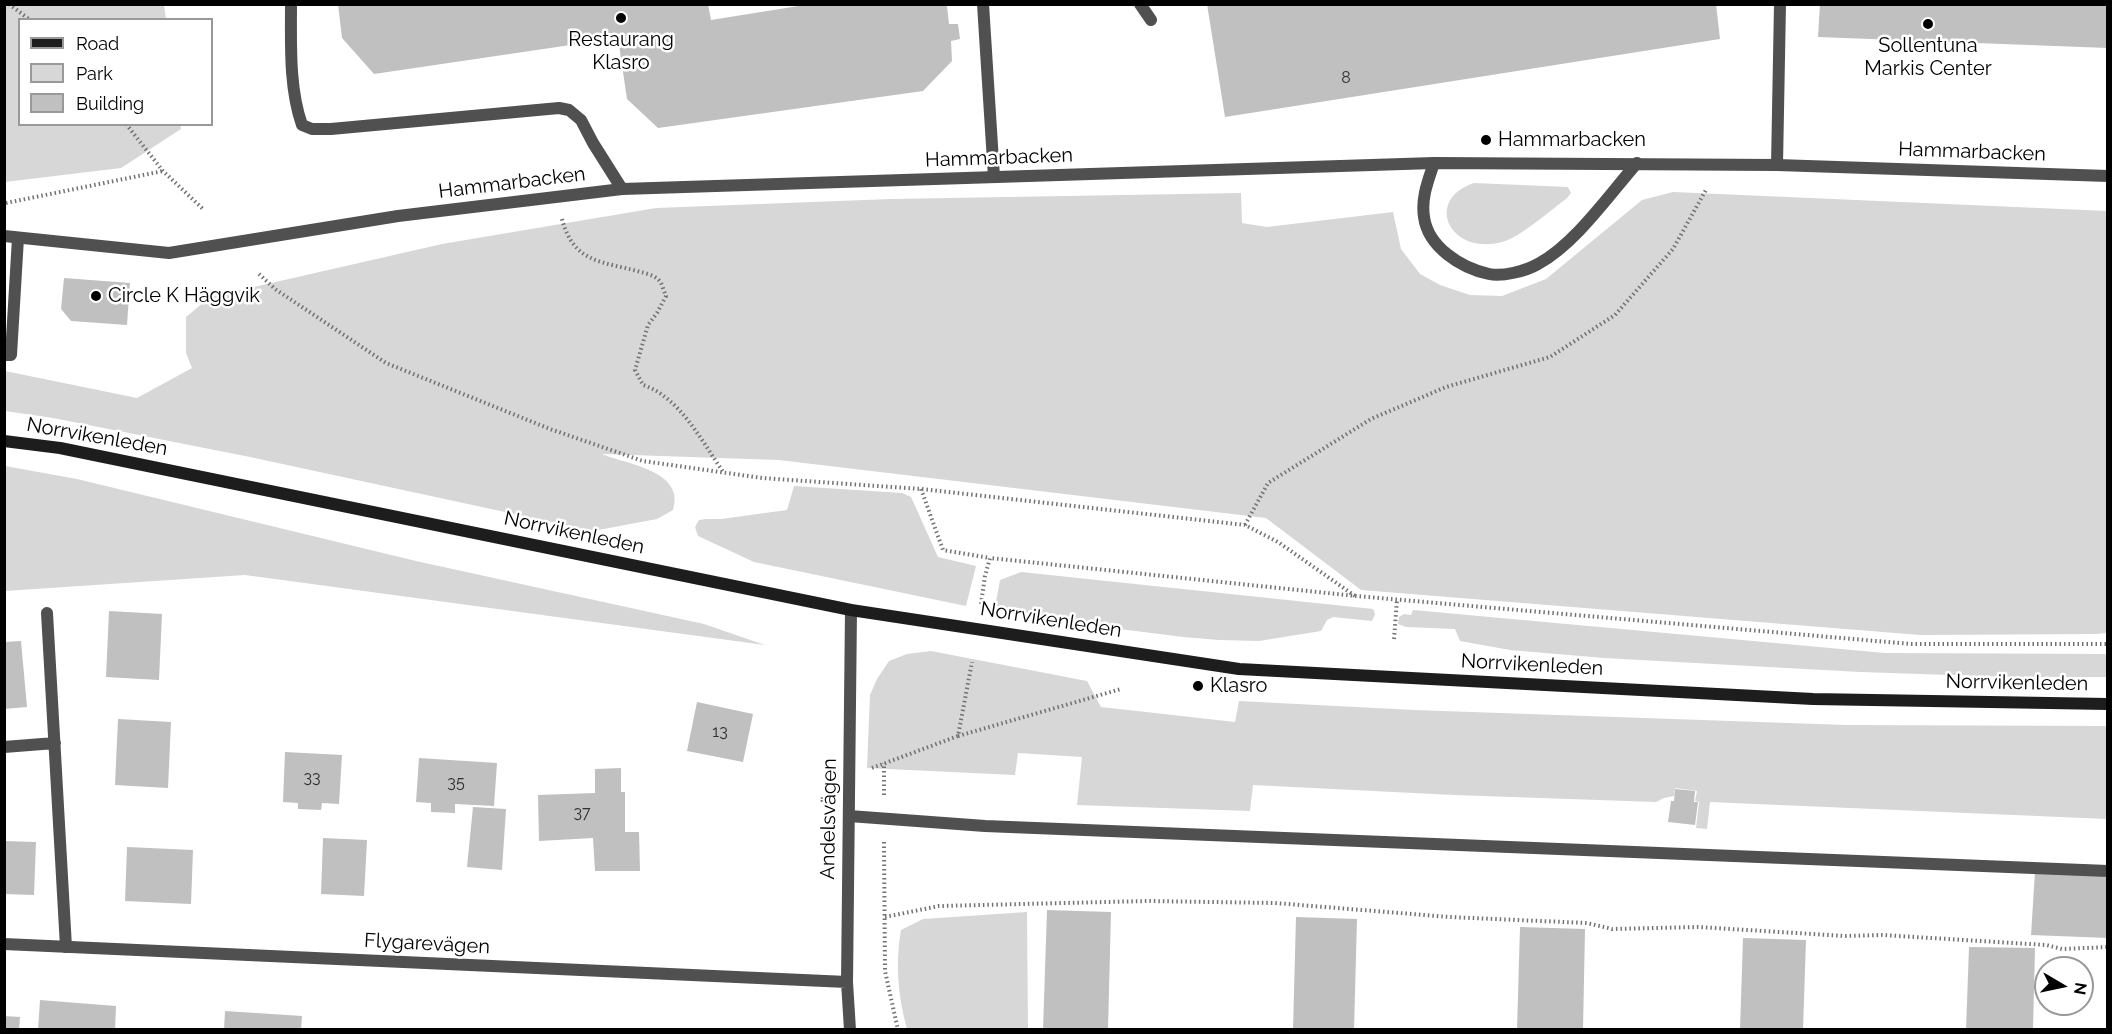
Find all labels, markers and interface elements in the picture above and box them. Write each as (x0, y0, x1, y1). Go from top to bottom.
marker: Restaurang Klasro (614, 11, 628, 25)
marker: Sollentuna Markis Center (1921, 17, 1935, 31)
legend (18, 18, 213, 126)
place label: Restaurang Klasro (568, 28, 674, 75)
text: Road (76, 33, 119, 54)
place label: Sollentuna Markis Center (1864, 34, 1992, 81)
text: Park (76, 63, 113, 84)
house number: 8 (1341, 68, 1351, 88)
text: Building (76, 93, 144, 114)
place label: Hammarbacken (1498, 128, 1646, 152)
marker: Hammarbacken (1479, 133, 1493, 147)
street label: Hammarbacken (1898, 137, 2046, 167)
street label: Hammarbacken (925, 143, 1073, 173)
street label: Hammarbacken (437, 162, 587, 204)
place label: Circle K Häggvik (108, 284, 260, 308)
marker: Circle K Häggvik (89, 289, 103, 303)
street label: Norrvikenleden (25, 413, 169, 461)
street label: Norrvikenleden (502, 506, 646, 560)
street label: Norrvikenleden (979, 597, 1123, 643)
street label: Norrvikenleden (1460, 649, 1604, 681)
street label: Norrvikenleden (1945, 670, 2089, 696)
place label: Klasro (1210, 674, 1267, 698)
marker: Klasro (1191, 679, 1205, 693)
house number: 13 (712, 722, 728, 742)
street label: Andelsvägen (816, 758, 842, 880)
house number: 33 (303, 768, 321, 788)
house number: 35 (447, 773, 465, 793)
house number: 37 (573, 803, 591, 823)
street label: Flygarevägen (364, 929, 490, 959)
north arrow (2034, 956, 2094, 1016)
text: N (2070, 981, 2091, 996)

